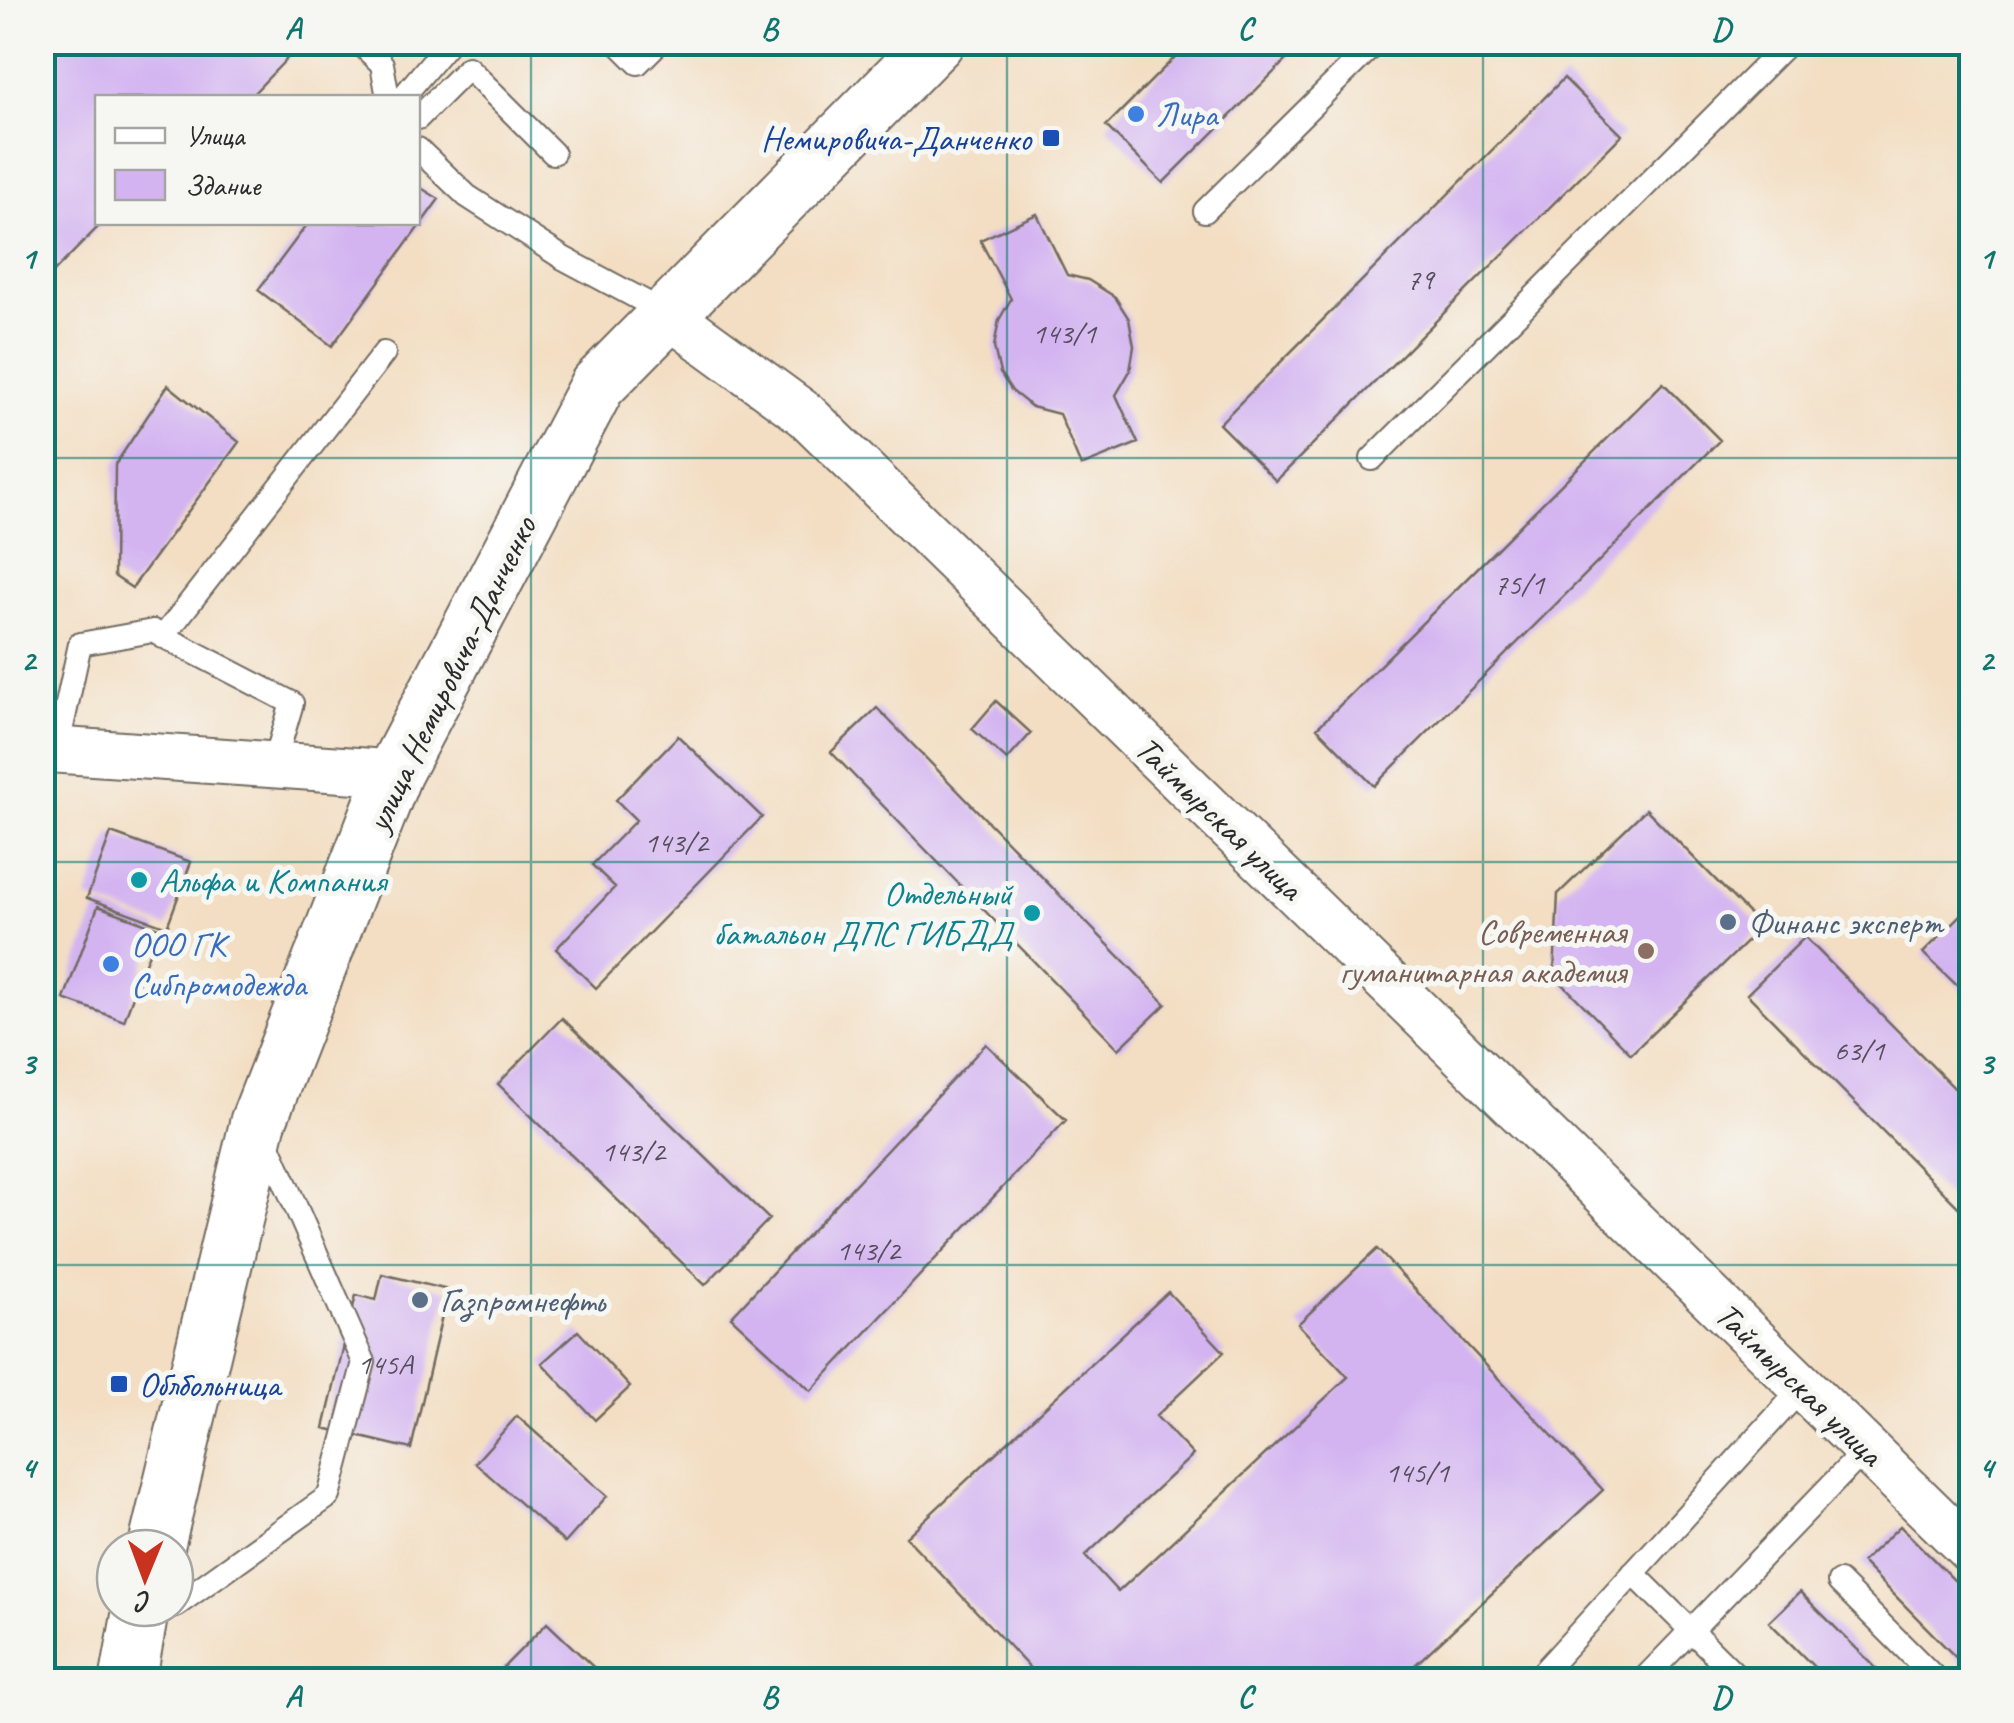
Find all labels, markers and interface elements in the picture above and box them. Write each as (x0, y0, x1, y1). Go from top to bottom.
text: A (285, 8, 304, 49)
text: B (761, 8, 780, 49)
text: C (1237, 8, 1257, 49)
text: D (1712, 8, 1734, 49)
place label: Лира (1156, 92, 1219, 137)
legend (95, 95, 420, 225)
marker: Лира (1125, 103, 1147, 125)
text: Улица (185, 116, 246, 154)
place label: Немировича-Данченко (761, 116, 1033, 161)
marker: Немировича-Данченко (1040, 127, 1062, 149)
text: Здание (185, 166, 262, 204)
text: 1 (21, 237, 39, 278)
text: 1 (1979, 237, 1997, 278)
house number: 79 (1407, 260, 1436, 298)
house number: 143/1 (1032, 314, 1097, 352)
street label: улица Немировича-Данченко (354, 508, 548, 841)
house number: 75/1 (1494, 565, 1546, 603)
text: 2 (21, 640, 38, 681)
text: 2 (1979, 640, 1996, 681)
street label: Таймырская улица (1125, 726, 1314, 911)
house number: 143/2 (644, 823, 710, 861)
place label: Альфа и Компания (159, 858, 389, 903)
marker: Альфа и Компания (128, 869, 150, 891)
place label: Отдельный батальон ДПС ГИБДД (713, 871, 1015, 956)
place label: Финанс эксперт (1748, 900, 1945, 945)
marker: Отдельный батальон ДПС ГИБДД (1021, 902, 1043, 924)
place label: Современная гуманитарная академия (1339, 909, 1628, 994)
marker: Финанс эксперт (1717, 911, 1739, 933)
place label: ООО ГК Сибпромодежда (131, 922, 308, 1007)
marker: Современная гуманитарная академия (1635, 940, 1657, 962)
marker: ООО ГК Сибпромодежда (100, 953, 122, 975)
house number: 63/1 (1834, 1031, 1886, 1069)
text: 3 (21, 1043, 38, 1084)
text: 3 (1979, 1043, 1996, 1084)
house number: 143/2 (601, 1132, 667, 1170)
house number: 143/2 (836, 1231, 902, 1269)
place label: Газпромнефть (440, 1278, 607, 1323)
marker: Газпромнефть (409, 1289, 431, 1311)
street label: Таймырская улица (1705, 1292, 1894, 1477)
house number: 145А (357, 1345, 415, 1383)
place label: Облбольница (139, 1362, 283, 1407)
marker: Облбольница (108, 1373, 130, 1395)
text: 4 (21, 1447, 39, 1488)
text: 4 (1979, 1447, 1997, 1488)
house number: 145/1 (1385, 1453, 1450, 1491)
north arrow (95, 1528, 195, 1628)
text: С (134, 1585, 152, 1620)
text: A (285, 1676, 304, 1717)
text: B (761, 1676, 780, 1717)
text: C (1237, 1676, 1257, 1717)
text: D (1712, 1676, 1734, 1717)

